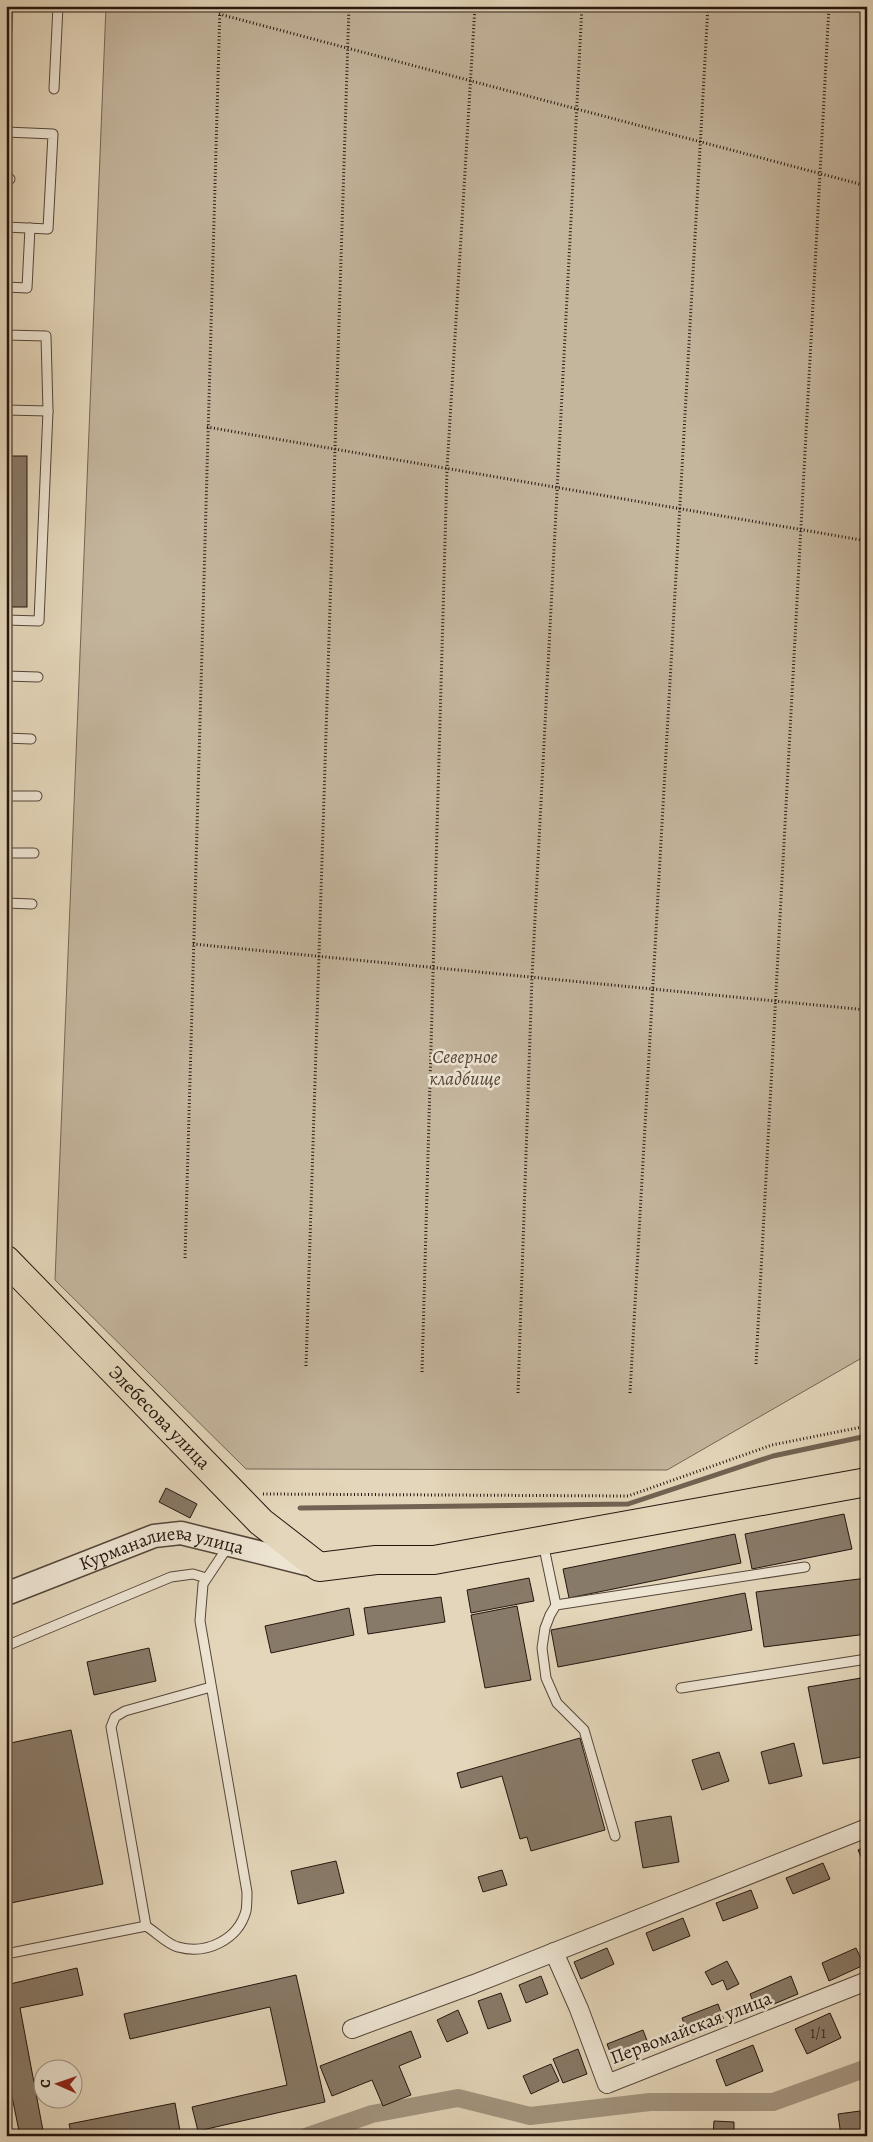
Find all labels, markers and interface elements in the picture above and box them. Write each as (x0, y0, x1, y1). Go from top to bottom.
park label: Северное кладбище (429, 1044, 501, 1092)
street label: Элебесова улица (103, 1360, 216, 1476)
street label: Курманалиева улица (75, 1520, 247, 1577)
street label: Первомайская улица (607, 1985, 776, 2071)
house number: 1/1 (810, 2022, 827, 2044)
north arrow (32, 2060, 82, 2110)
text: С (36, 2079, 55, 2088)

